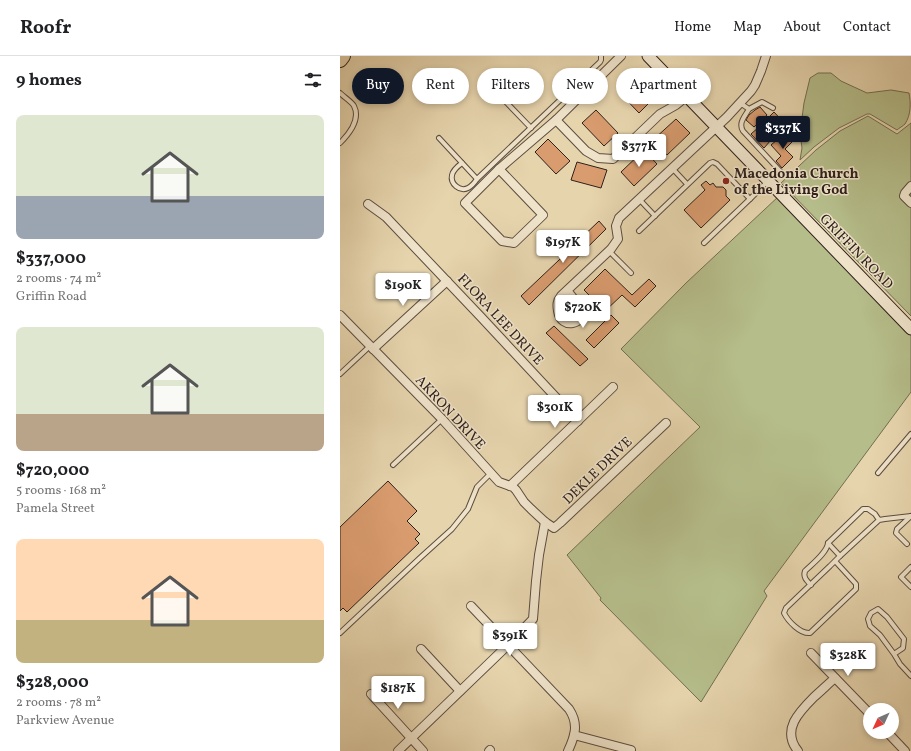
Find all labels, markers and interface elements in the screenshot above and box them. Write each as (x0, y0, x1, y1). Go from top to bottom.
text: Roofr (20, 15, 71, 41)
text: Home (674, 18, 711, 37)
text: Map (733, 18, 761, 37)
text: About (783, 18, 821, 37)
text: Contact (843, 18, 891, 37)
chip: Buy (352, 68, 404, 104)
chip: Rent (412, 68, 469, 104)
chip: Filters (477, 68, 544, 104)
chip: New (552, 68, 608, 104)
chip: Apartment (616, 68, 711, 104)
text: 9 homes (16, 69, 82, 92)
icon: filters (302, 69, 324, 91)
pin: $337K (755, 116, 811, 150)
text: $337K (765, 120, 801, 138)
pin: $377K (611, 134, 667, 168)
text: $377K (621, 138, 657, 156)
icon: home (134, 141, 206, 213)
place label: Macedonia Church of the Living God (734, 165, 859, 200)
marker: Macedonia Church of the Living God (721, 176, 731, 186)
street label: GRIFFIN ROAD (815, 210, 897, 294)
pin: $197K (535, 230, 591, 264)
text: $197K (545, 234, 581, 252)
text: $337,000 (16, 247, 86, 270)
text: 2 rooms · 74 m² (16, 270, 101, 288)
street label: FLORA LEE DRIVE (453, 270, 547, 370)
pin: $190K (375, 273, 431, 307)
text: $190K (384, 277, 422, 295)
text: Griffin Road (16, 288, 87, 306)
pin: $720K (555, 295, 611, 329)
text: $720K (564, 299, 602, 317)
icon: home (134, 353, 206, 425)
street label: AKRON DRIVE (411, 372, 489, 454)
pin: $301K (527, 395, 583, 429)
text: $301K (537, 399, 573, 417)
street label: DEKLE DRIVE (559, 433, 637, 509)
text: $720,000 (16, 459, 89, 482)
text: 5 rooms · 168 m² (16, 482, 106, 500)
text: Pamela Street (16, 500, 95, 518)
icon: home (134, 565, 206, 637)
pin: $391K (482, 623, 538, 657)
text: $391K (492, 627, 528, 645)
pin: $328K (820, 643, 876, 677)
text: $328K (829, 647, 867, 665)
text: $328,000 (16, 671, 89, 694)
pin: $187K (370, 676, 426, 710)
text: $187K (380, 680, 416, 698)
text: 2 rooms · 78 m² (16, 694, 101, 712)
north arrow (863, 703, 899, 739)
map controls (863, 703, 899, 739)
text: Parkview Avenue (16, 712, 114, 730)

